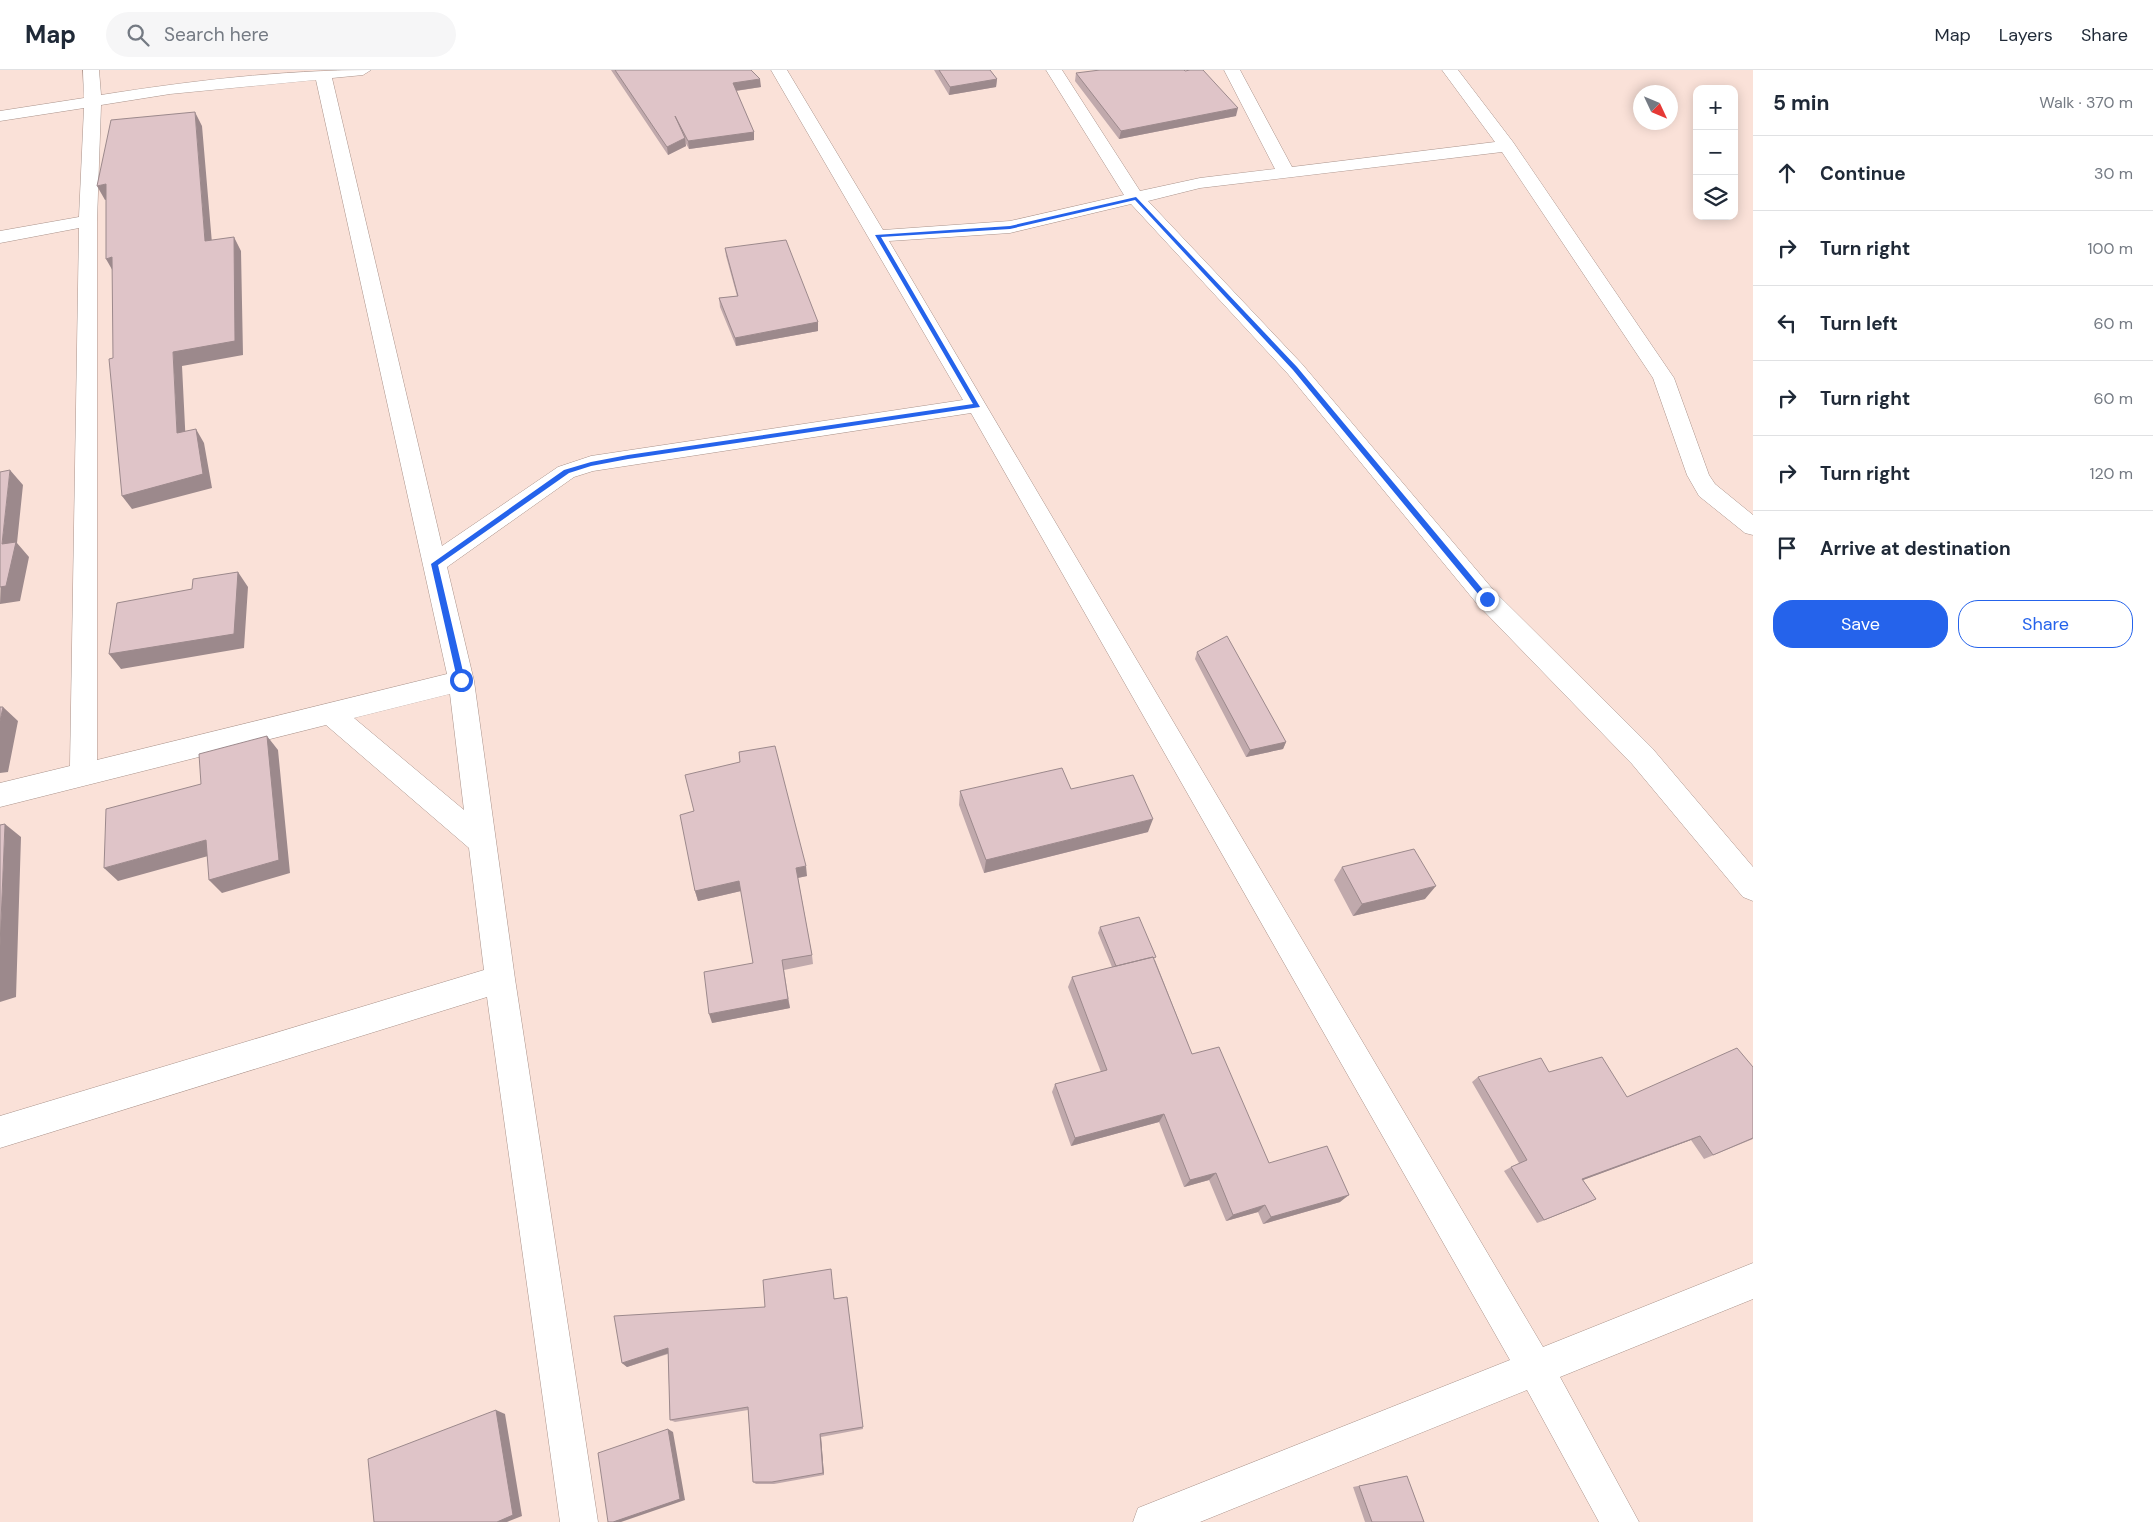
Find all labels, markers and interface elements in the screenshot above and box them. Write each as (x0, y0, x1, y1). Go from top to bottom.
search box (106, 12, 456, 57)
text: Map (25, 19, 76, 50)
icon: search (124, 21, 152, 49)
text: Search here (164, 22, 269, 47)
text: Map (1935, 23, 1971, 47)
text: Layers (1999, 23, 2053, 47)
text: Share (2081, 23, 2128, 47)
north arrow (1633, 85, 1678, 130)
map controls (1693, 85, 1738, 220)
button: + (1693, 85, 1738, 130)
text: 5 min (1773, 89, 1829, 117)
text: Walk · 370 m (2039, 92, 2133, 113)
button: − (1693, 130, 1738, 175)
icon: ahead (1773, 159, 1801, 187)
text: Continue (1820, 161, 1906, 186)
text: 30 m (2094, 163, 2133, 184)
button: layers (1693, 175, 1738, 220)
icon: right (1773, 234, 1801, 262)
text: Turn right (1820, 236, 1910, 261)
text: 100 m (2088, 238, 2133, 259)
icon: left (1773, 309, 1801, 337)
text: Turn left (1820, 311, 1898, 336)
text: 60 m (2093, 313, 2133, 334)
icon: right (1773, 384, 1801, 412)
text: Turn right (1820, 386, 1910, 411)
text: 60 m (2093, 388, 2133, 409)
icon: right (1773, 459, 1801, 487)
text: Turn right (1820, 461, 1910, 486)
text: 120 m (2089, 463, 2133, 484)
icon: arrive (1773, 534, 1801, 562)
text: Arrive at destination (1820, 536, 2011, 561)
route end (1476, 588, 1499, 611)
button: Save (1773, 600, 1948, 648)
button: Share (1958, 600, 2133, 648)
route start (450, 669, 473, 692)

